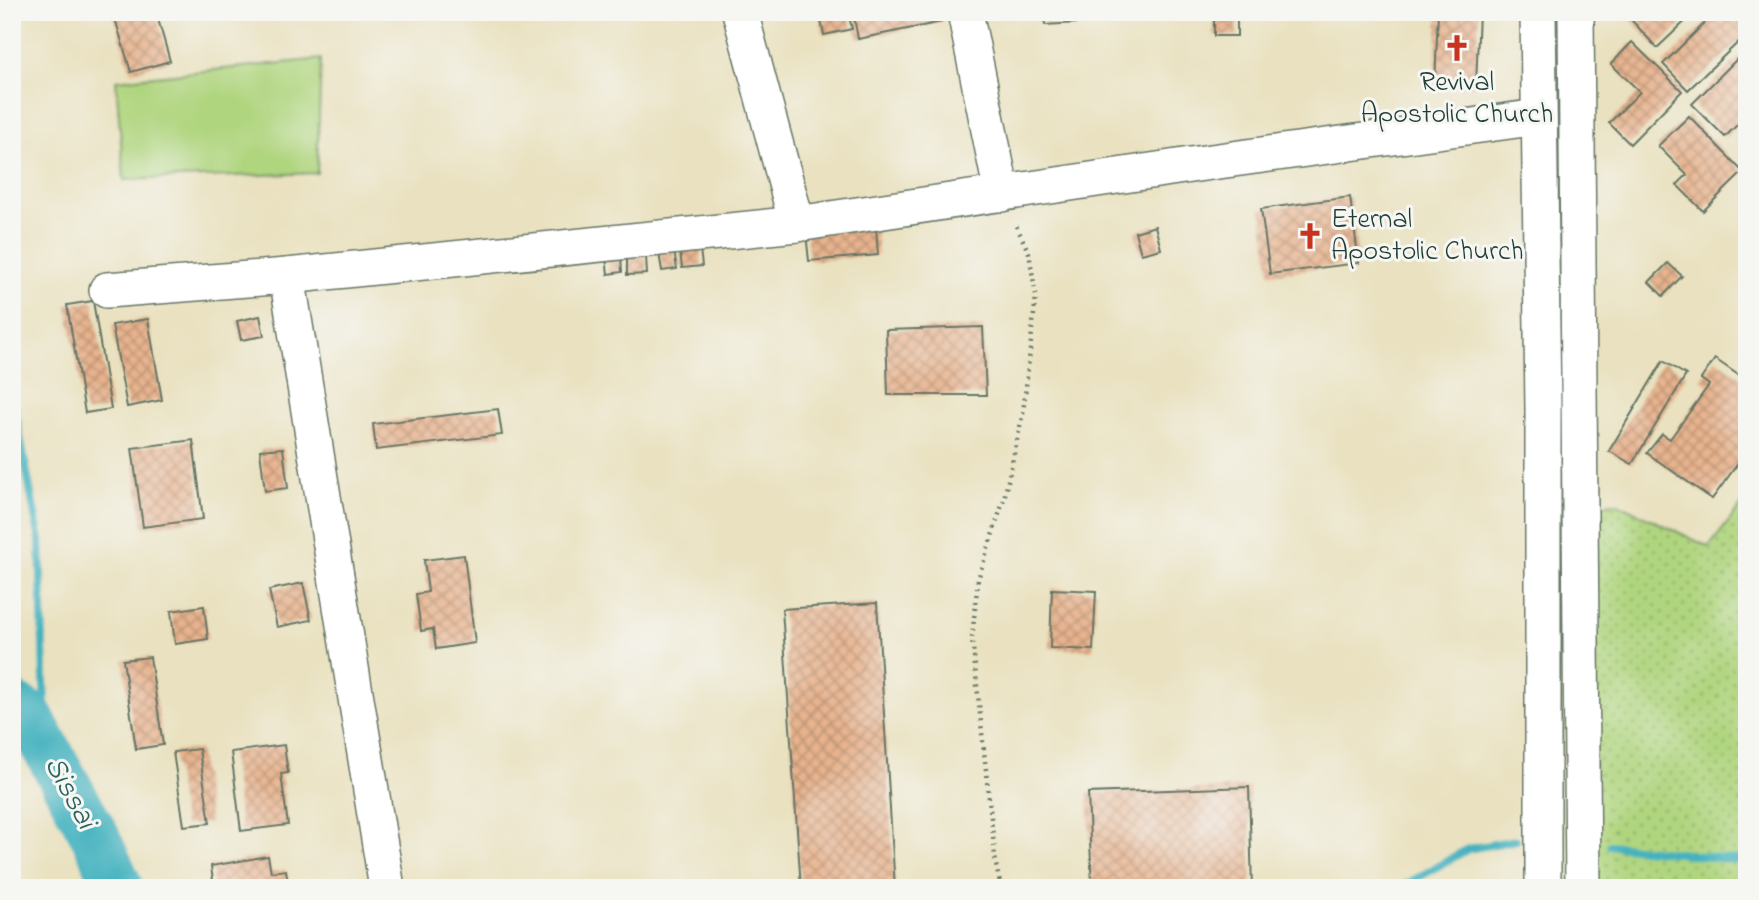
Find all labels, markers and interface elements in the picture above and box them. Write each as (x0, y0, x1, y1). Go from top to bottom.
church icon: Revival Apostolic Church (1442, 33, 1472, 63)
place label: Revival Apostolic Church (1361, 63, 1553, 136)
place label: Eternal Apostolic Church (1331, 200, 1524, 273)
church icon: Eternal Apostolic Church (1295, 221, 1325, 251)
water label: Sissai (32, 749, 108, 840)

